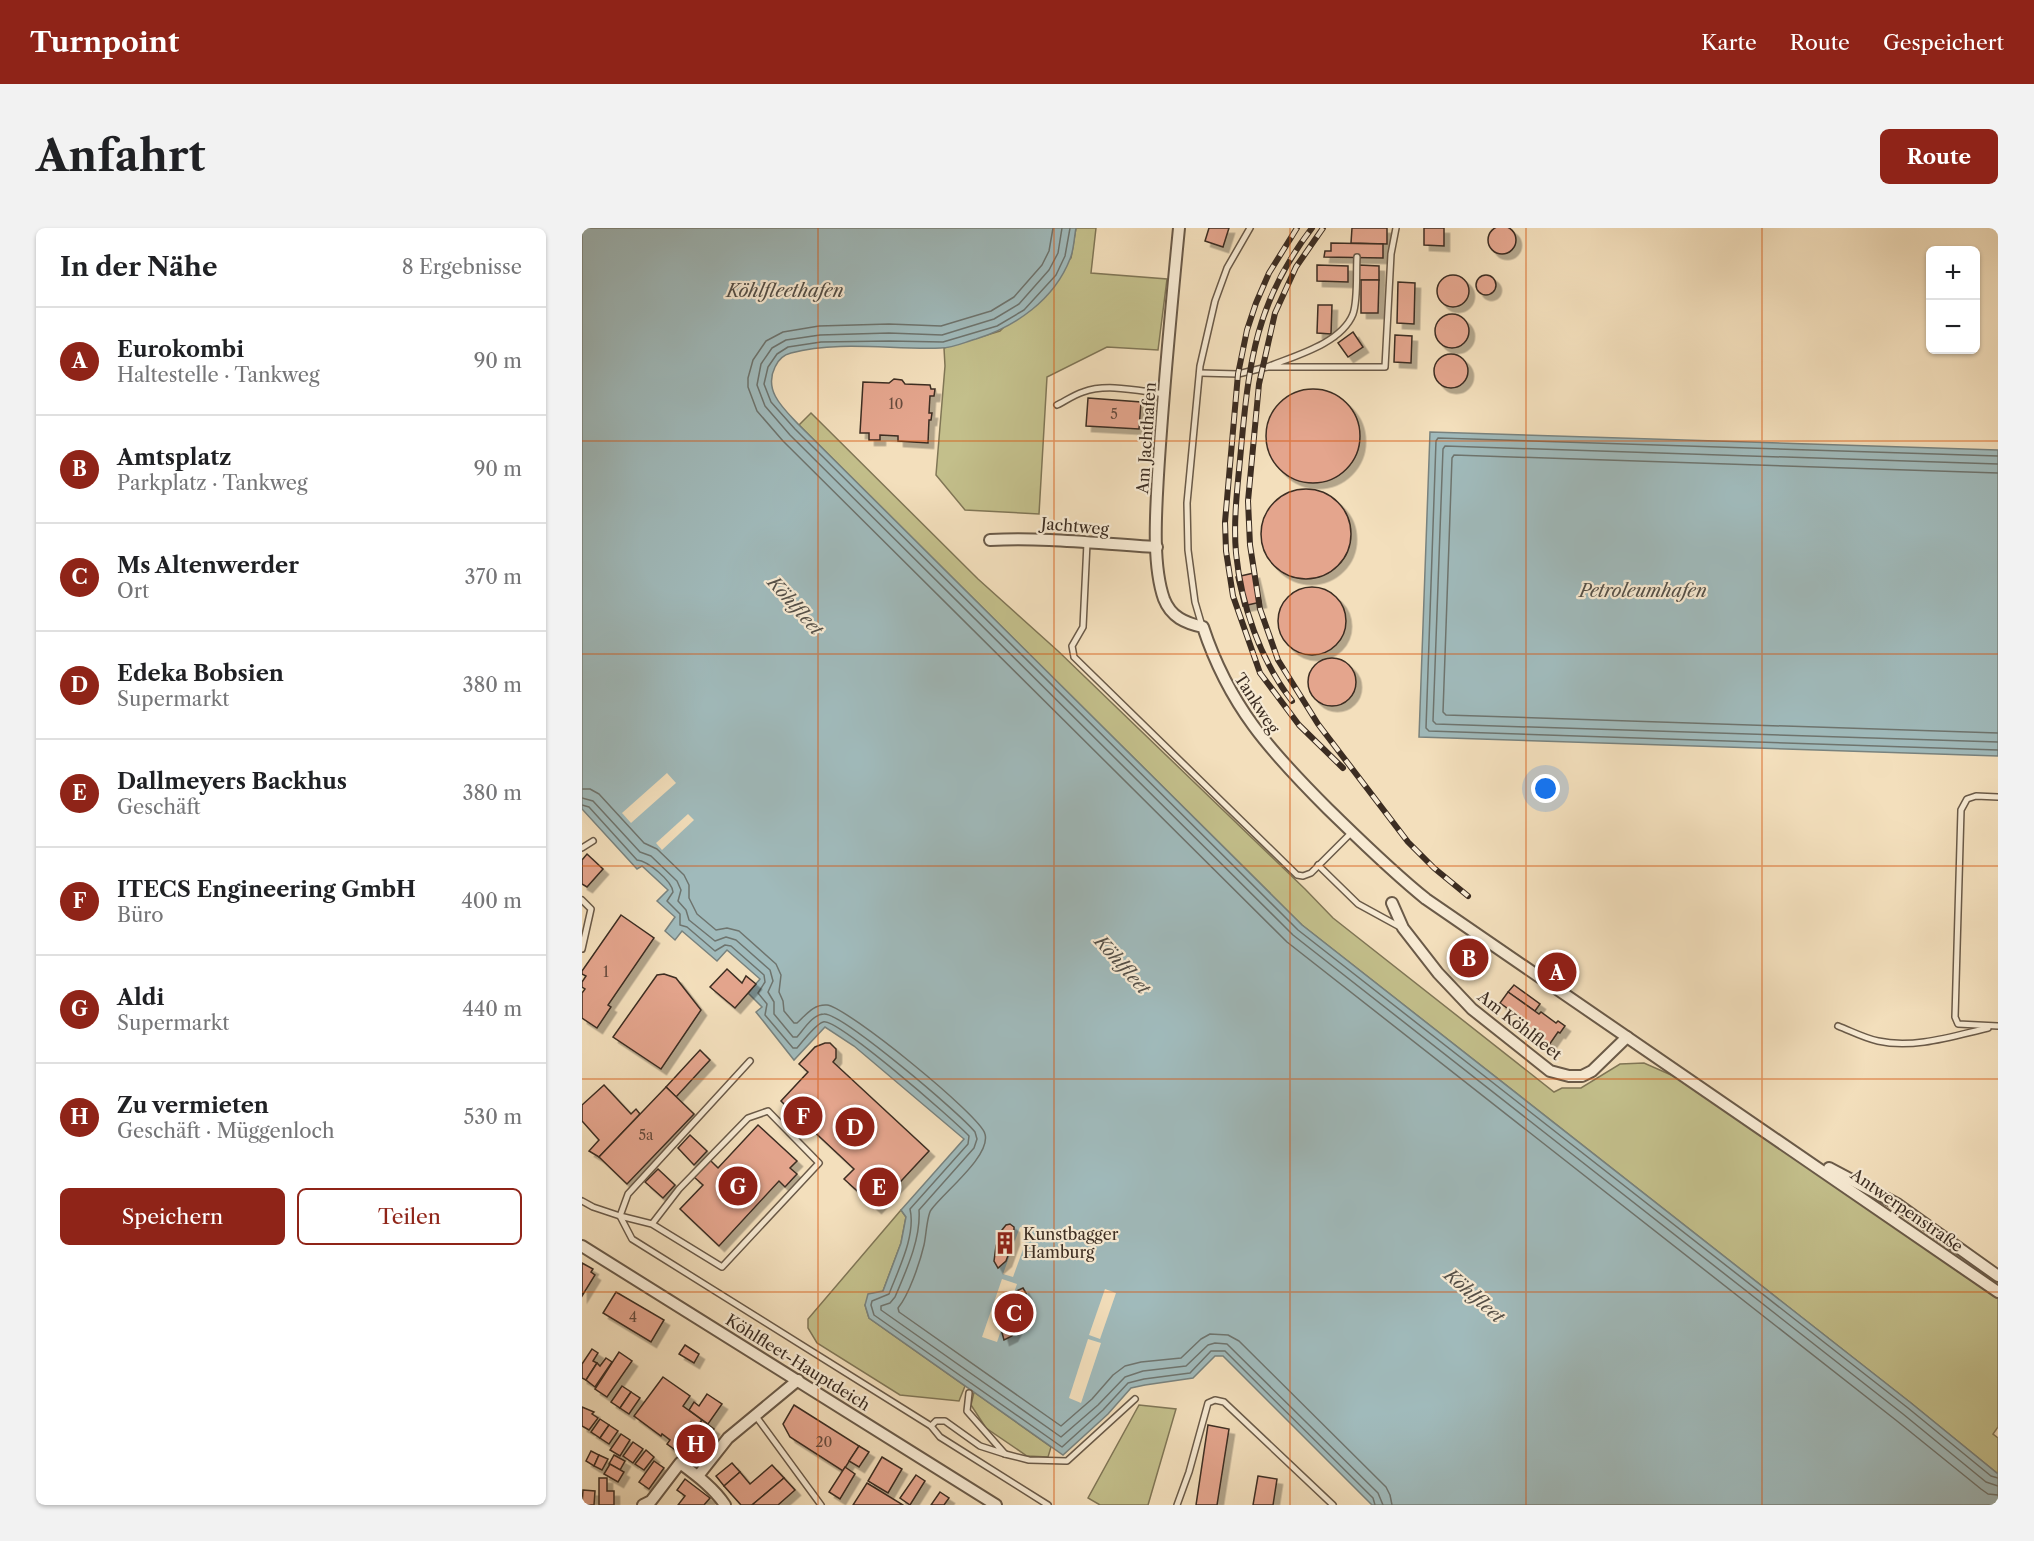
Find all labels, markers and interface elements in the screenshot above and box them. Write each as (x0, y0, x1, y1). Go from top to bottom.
text: Turnpoint (30, 25, 179, 59)
text: Karte (1701, 30, 1757, 55)
text: Route (1790, 30, 1850, 55)
text: Gespeichert (1883, 30, 2004, 55)
button: Route (1880, 129, 1998, 184)
text: Anfahrt (36, 130, 205, 182)
map controls (1926, 246, 1980, 354)
button: + (1926, 246, 1980, 300)
text: In der Nähe (60, 251, 217, 283)
text: 8 Ergebnisse (402, 255, 522, 279)
water label: Köhlfleethafen (724, 280, 844, 302)
button: − (1926, 300, 1980, 354)
text: Eurokombi (117, 336, 244, 363)
text: A (72, 349, 87, 373)
text: 90 m (474, 349, 522, 373)
text: Haltestelle · Tankweg (117, 363, 319, 387)
street label: Am Jachthafen (1132, 381, 1160, 496)
house number: 10 (889, 395, 903, 413)
house number: 5 (1110, 405, 1118, 423)
text: Amtsplatz (117, 444, 231, 471)
text: B (72, 457, 87, 481)
text: 90 m (474, 457, 522, 481)
text: Parkplatz · Tankweg (117, 471, 307, 495)
street label: Jachtweg (1037, 513, 1110, 539)
text: Ms Altenwerder (117, 552, 299, 579)
text: C (71, 565, 88, 589)
text: 370 m (465, 565, 522, 589)
water label: Köhlfleet (761, 570, 828, 641)
text: Ort (117, 579, 149, 603)
water label: Petroleumhafen (1577, 580, 1707, 602)
text: Edeka Bobsien (117, 660, 284, 687)
street label: Tankweg (1230, 669, 1284, 737)
text: D (71, 673, 88, 697)
text: 380 m (463, 673, 522, 697)
text: Supermarkt (117, 687, 229, 711)
text: Dallmeyers Backhus (117, 768, 347, 795)
your location (1531, 774, 1560, 803)
text: E (72, 781, 87, 805)
text: 380 m (463, 781, 522, 805)
text: Geschäft (117, 795, 200, 819)
text: ITECS Engineering GmbH (117, 876, 416, 903)
text: F (73, 889, 86, 913)
text: 400 m (461, 889, 522, 913)
text: Büro (117, 903, 163, 927)
water label: Köhlfleet (1088, 929, 1155, 1000)
pin: B (1450, 936, 1488, 980)
pin: A (1538, 950, 1576, 994)
house number: 1 (603, 963, 609, 981)
text: Aldi (117, 984, 164, 1011)
street label: Am Köhlfleet (1473, 985, 1566, 1064)
text: G (71, 997, 88, 1021)
text: 440 m (462, 997, 522, 1021)
text: Supermarkt (117, 1011, 229, 1035)
text: Zu vermieten (117, 1092, 269, 1119)
pin: F (784, 1094, 822, 1138)
pin: D (836, 1104, 874, 1150)
text: H (70, 1105, 89, 1129)
text: 530 m (464, 1105, 522, 1129)
text: Geschäft · Müggenloch (117, 1119, 334, 1143)
house number: 5a (639, 1126, 654, 1144)
street label: Antwerpenstraße (1846, 1163, 1967, 1256)
pin: G (718, 1164, 758, 1208)
pin: E (860, 1164, 898, 1210)
button: Speichern (60, 1188, 285, 1245)
button: Teilen (297, 1188, 522, 1245)
place label: Kunstbagger Hamburg (1023, 1224, 1119, 1262)
building icon: Kunstbagger Hamburg (992, 1230, 1018, 1256)
water label: Köhlfleet (1438, 1263, 1510, 1329)
pin: C (994, 1290, 1034, 1336)
house number: 4 (629, 1308, 637, 1326)
street label: Köhlfleet-Hauptdeich (722, 1309, 874, 1415)
pin: H (676, 1422, 716, 1466)
house number: 20 (816, 1433, 833, 1451)

